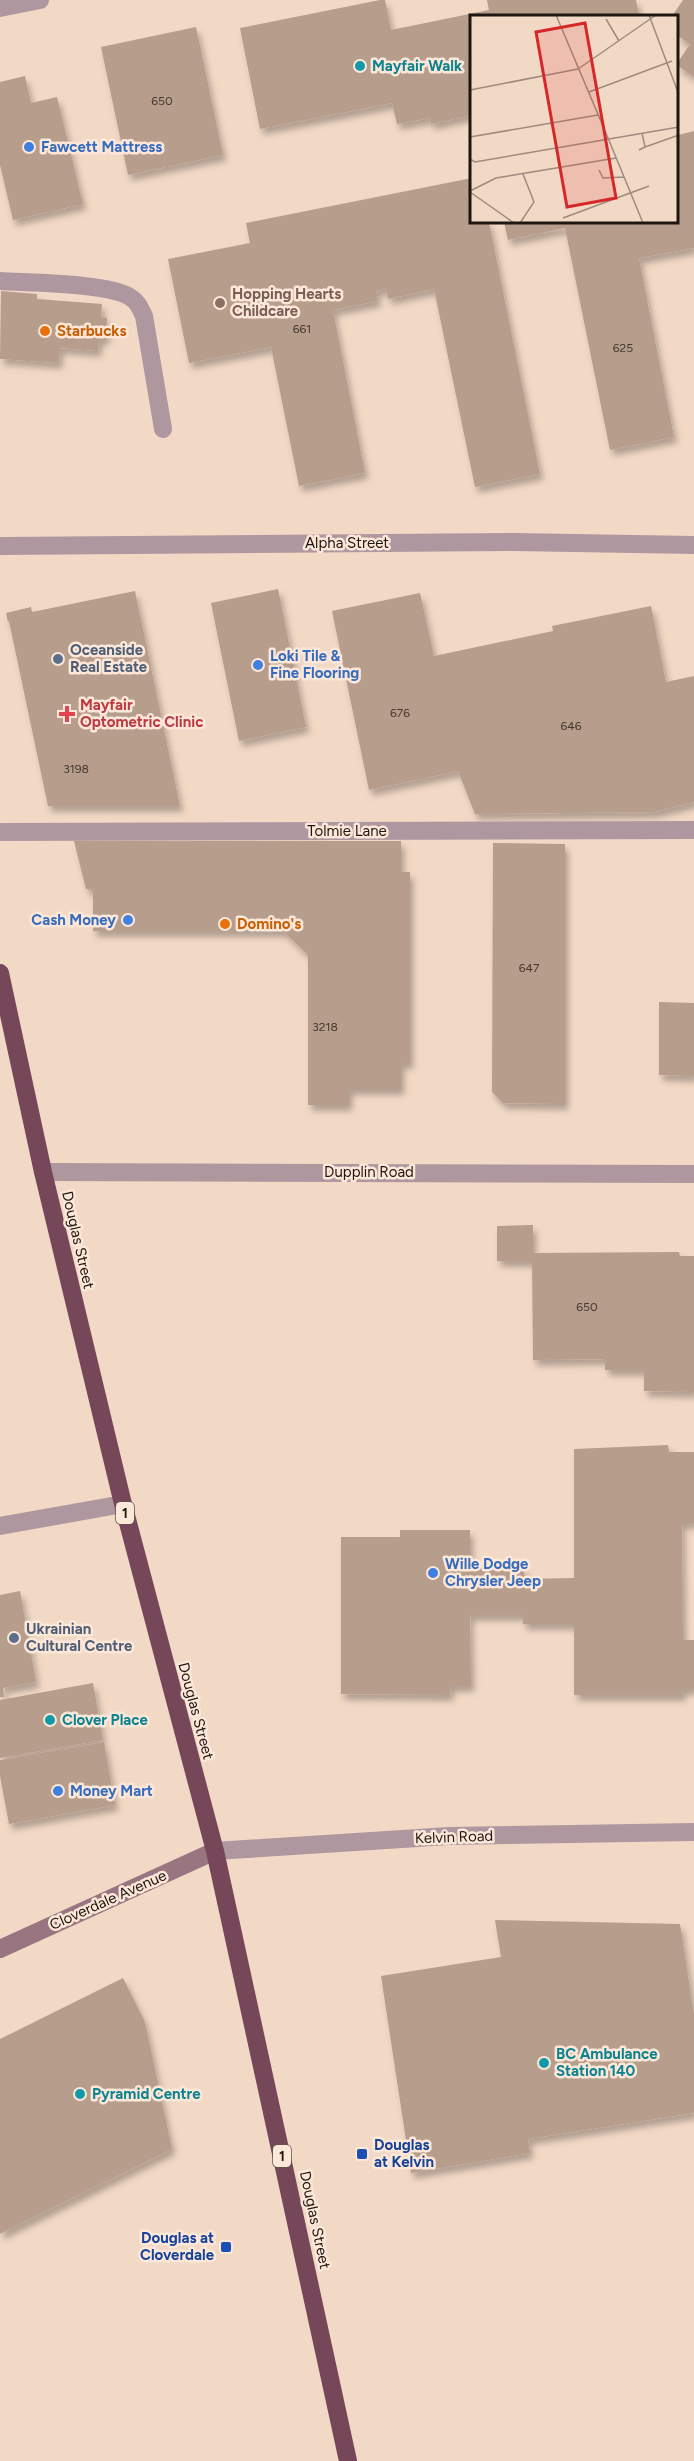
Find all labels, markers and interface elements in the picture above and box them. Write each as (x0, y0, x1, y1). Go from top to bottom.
inset map (470, 15, 679, 224)
place label: Mayfair Walk (372, 57, 462, 75)
marker: Mayfair Walk (353, 59, 367, 73)
house number: 650 (151, 94, 173, 108)
place label: Fawcett Mattress (41, 138, 162, 156)
marker: Fawcett Mattress (22, 140, 36, 154)
place label: Hopping Hearts Childcare (232, 285, 341, 320)
marker: Hopping Hearts Childcare (213, 296, 227, 310)
place label: Starbucks (57, 322, 126, 340)
house number: 661 (293, 322, 311, 336)
marker: Starbucks (38, 324, 52, 338)
house number: 625 (613, 341, 633, 355)
street label: Alpha Street (305, 534, 389, 552)
place label: Oceanside Real Estate (70, 641, 148, 676)
place label: Loki Tile & Fine Flooring (270, 647, 359, 682)
marker: Oceanside Real Estate (51, 652, 65, 666)
marker: Loki Tile & Fine Flooring (251, 658, 265, 672)
place label: Mayfair Optometric Clinic (80, 696, 203, 731)
marker: Mayfair Optometric Clinic (58, 705, 76, 723)
house number: 676 (390, 706, 410, 720)
house number: 646 (560, 719, 582, 733)
house number: 3198 (63, 762, 89, 776)
street label: Tolmie Lane (307, 822, 387, 840)
place label: Cash Money (31, 911, 116, 929)
marker: Cash Money (121, 913, 135, 927)
place label: Domino's (237, 915, 301, 933)
marker: Domino's (218, 917, 232, 931)
house number: 647 (519, 961, 540, 975)
house number: 3218 (312, 1020, 338, 1034)
street label: Dupplin Road (324, 1163, 414, 1181)
street label: Douglas Street (58, 1189, 98, 1291)
house number: 650 (576, 1300, 598, 1314)
road number: 1 (116, 1502, 134, 1524)
place label: Wille Dodge Chrysler Jeep (445, 1555, 541, 1590)
marker: Wille Dodge Chrysler Jeep (426, 1566, 440, 1580)
place label: Ukrainian Cultural Centre (26, 1620, 133, 1655)
marker: Ukrainian Cultural Centre (7, 1631, 21, 1645)
street label: Douglas Street (174, 1660, 218, 1762)
place label: Clover Place (62, 1711, 149, 1729)
marker: Clover Place (43, 1713, 57, 1727)
place label: Money Mart (70, 1782, 153, 1800)
marker: Money Mart (51, 1784, 65, 1798)
street label: Kelvin Road (415, 1827, 493, 1847)
street label: Cloverdale Avenue (47, 1866, 169, 1934)
place label: BC Ambulance Station 140 (556, 2045, 658, 2080)
marker: BC Ambulance Station 140 (537, 2056, 551, 2070)
place label: Pyramid Centre (92, 2085, 201, 2103)
marker: Pyramid Centre (73, 2087, 87, 2101)
place label: Douglas at Kelvin (374, 2136, 434, 2171)
road number: 1 (273, 2145, 291, 2167)
marker: Douglas at Kelvin (355, 2147, 369, 2161)
street label: Douglas Street (296, 2169, 334, 2271)
place label: Douglas at Cloverdale (140, 2229, 215, 2264)
marker: Douglas at Cloverdale (219, 2240, 233, 2254)

